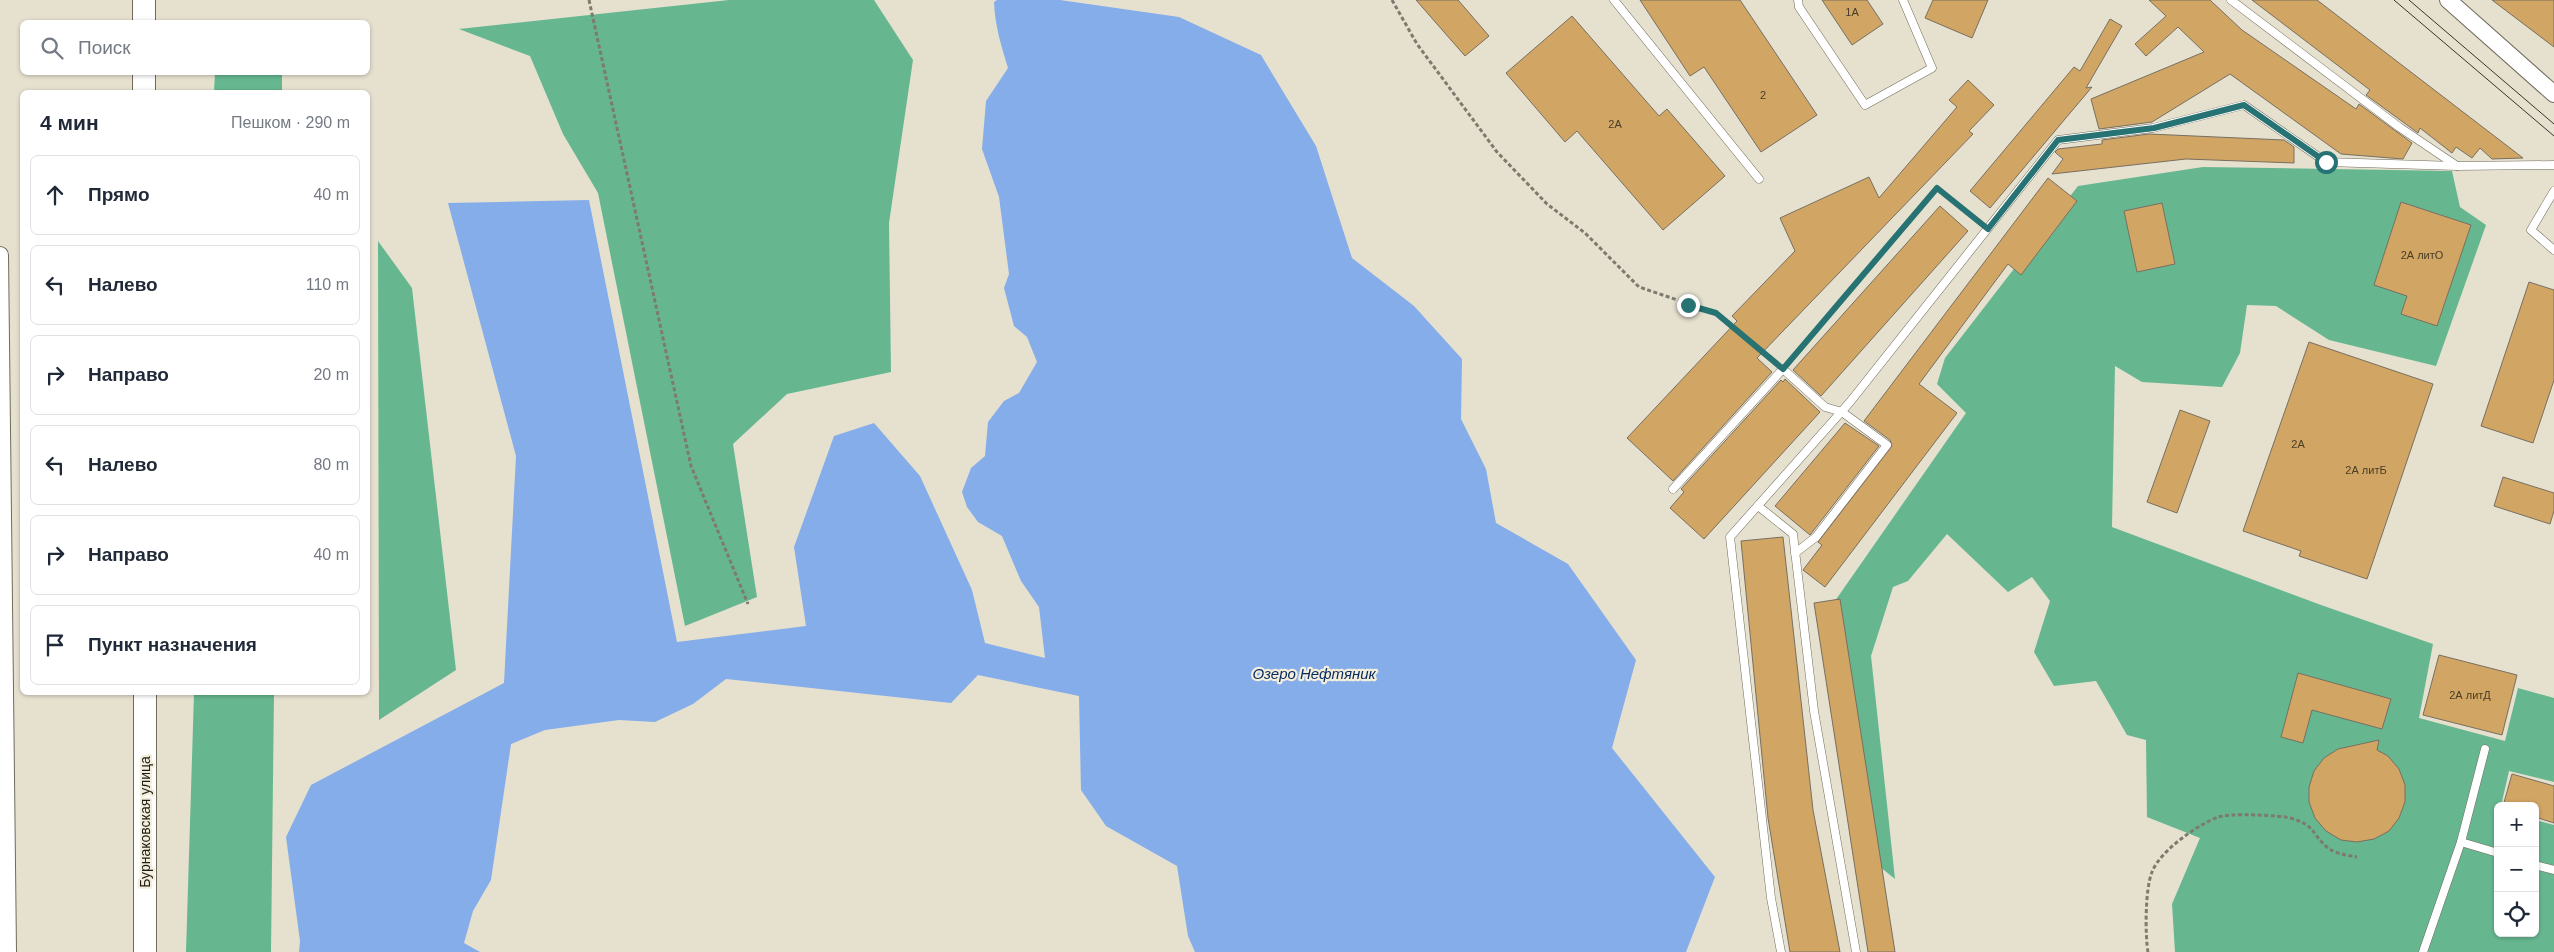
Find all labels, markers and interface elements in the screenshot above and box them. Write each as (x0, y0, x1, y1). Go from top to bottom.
house number: 1А (1845, 6, 1859, 18)
search box (20, 20, 370, 75)
icon: search (38, 34, 66, 62)
text: Поиск (78, 37, 131, 58)
house number: 2 (1760, 89, 1766, 101)
text: 4 мин (40, 111, 99, 134)
text: Пешком · 290 m (231, 114, 350, 131)
house number: 2А (1608, 118, 1622, 130)
route start (2315, 151, 2338, 174)
icon: ahead (41, 181, 69, 209)
text: Прямо (88, 184, 150, 205)
text: 40 m (313, 186, 349, 203)
house number: 2А литО (2401, 249, 2444, 261)
icon: left (41, 271, 69, 299)
text: Налево (88, 274, 158, 295)
text: 110 m (306, 276, 349, 293)
route end (1677, 294, 1700, 317)
icon: right (41, 361, 69, 389)
text: Направо (88, 364, 169, 385)
text: 20 m (313, 366, 349, 383)
house number: 2А (2291, 438, 2305, 450)
icon: left (41, 451, 69, 479)
text: Налево (88, 454, 158, 475)
text: 80 m (313, 456, 349, 473)
house number: 2А литБ (2345, 464, 2387, 476)
icon: right (41, 541, 69, 569)
text: Направо (88, 544, 169, 565)
text: 40 m (313, 546, 349, 563)
icon: arrive (41, 631, 69, 659)
text: Пункт назначения (88, 634, 257, 655)
water label: Озеро Нефтяник (1252, 665, 1377, 682)
house number: 2А литД (2449, 689, 2491, 701)
street label: Бурнаковская улица (137, 756, 153, 888)
map controls (2494, 802, 2539, 937)
button: + (2494, 802, 2539, 847)
button: − (2494, 847, 2539, 892)
button: locate (2494, 892, 2539, 937)

